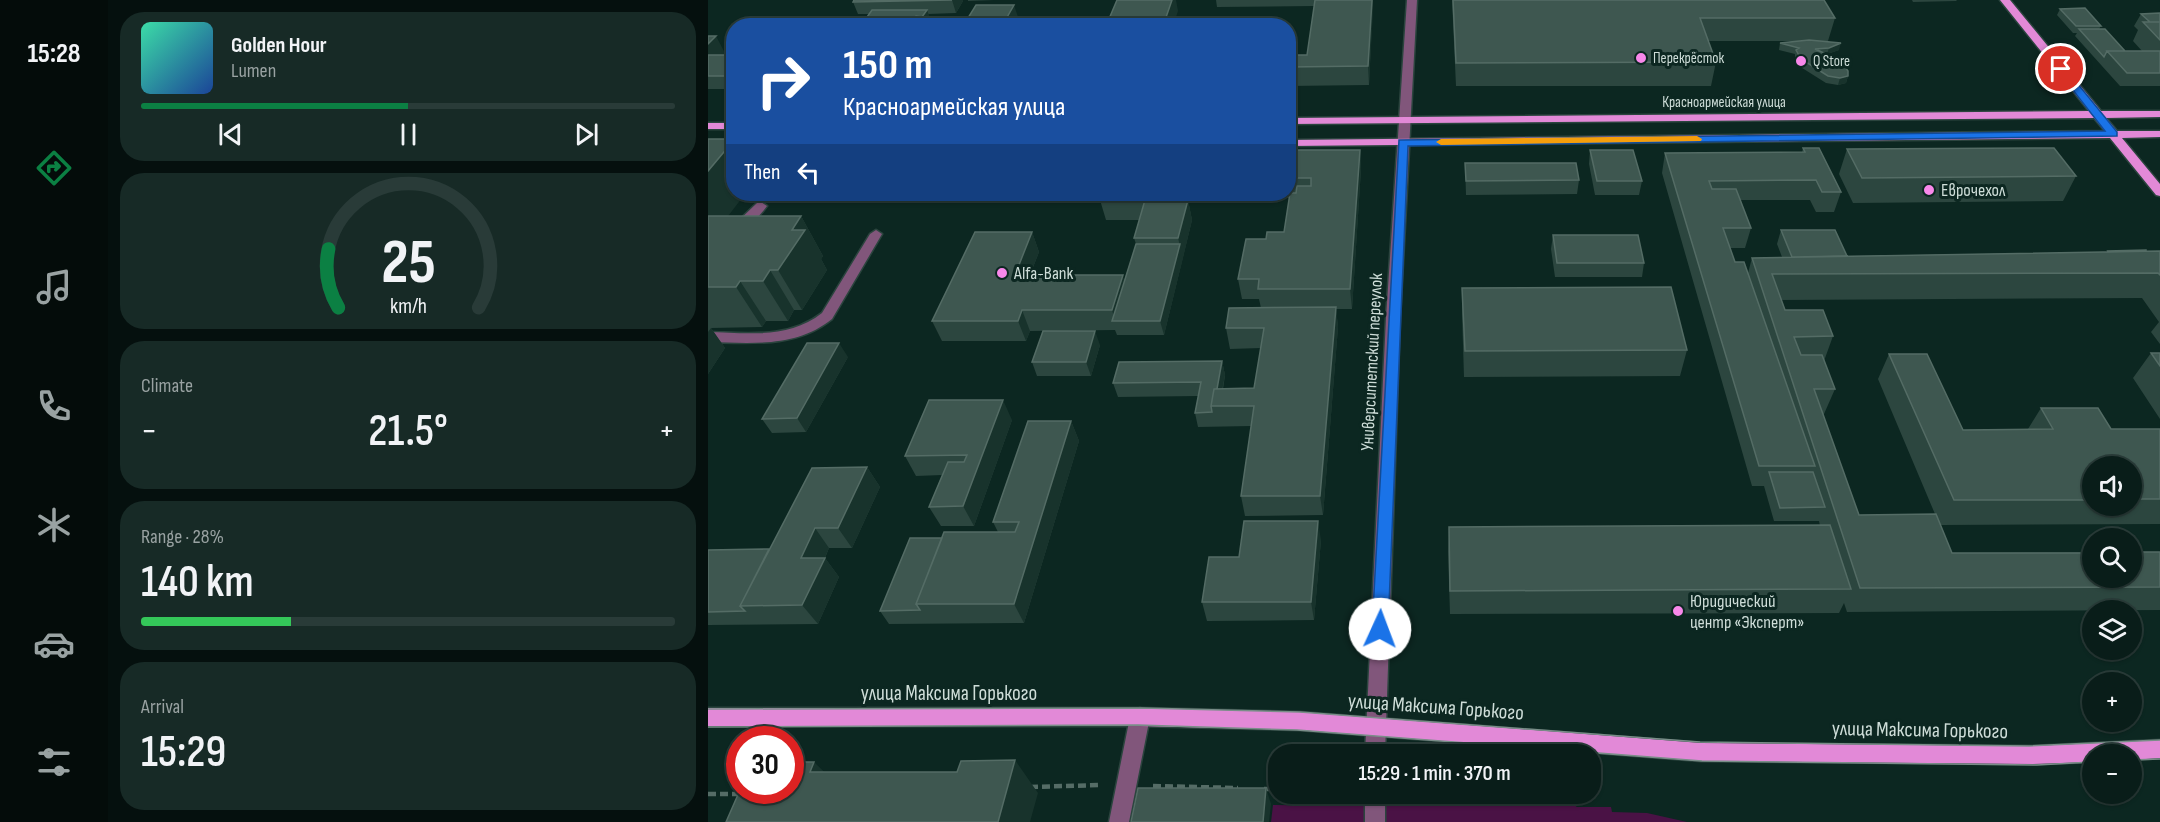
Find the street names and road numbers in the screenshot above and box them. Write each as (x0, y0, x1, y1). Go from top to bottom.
street label: Красноармейская улица (1662, 93, 1786, 112)
street label: Университетский переулок (1357, 272, 1387, 452)
street label: улица Максима Горького (861, 681, 1037, 706)
street label: улица Максима Горького (1347, 688, 1525, 726)
street label: улица Максима Горького (1832, 716, 2008, 744)

